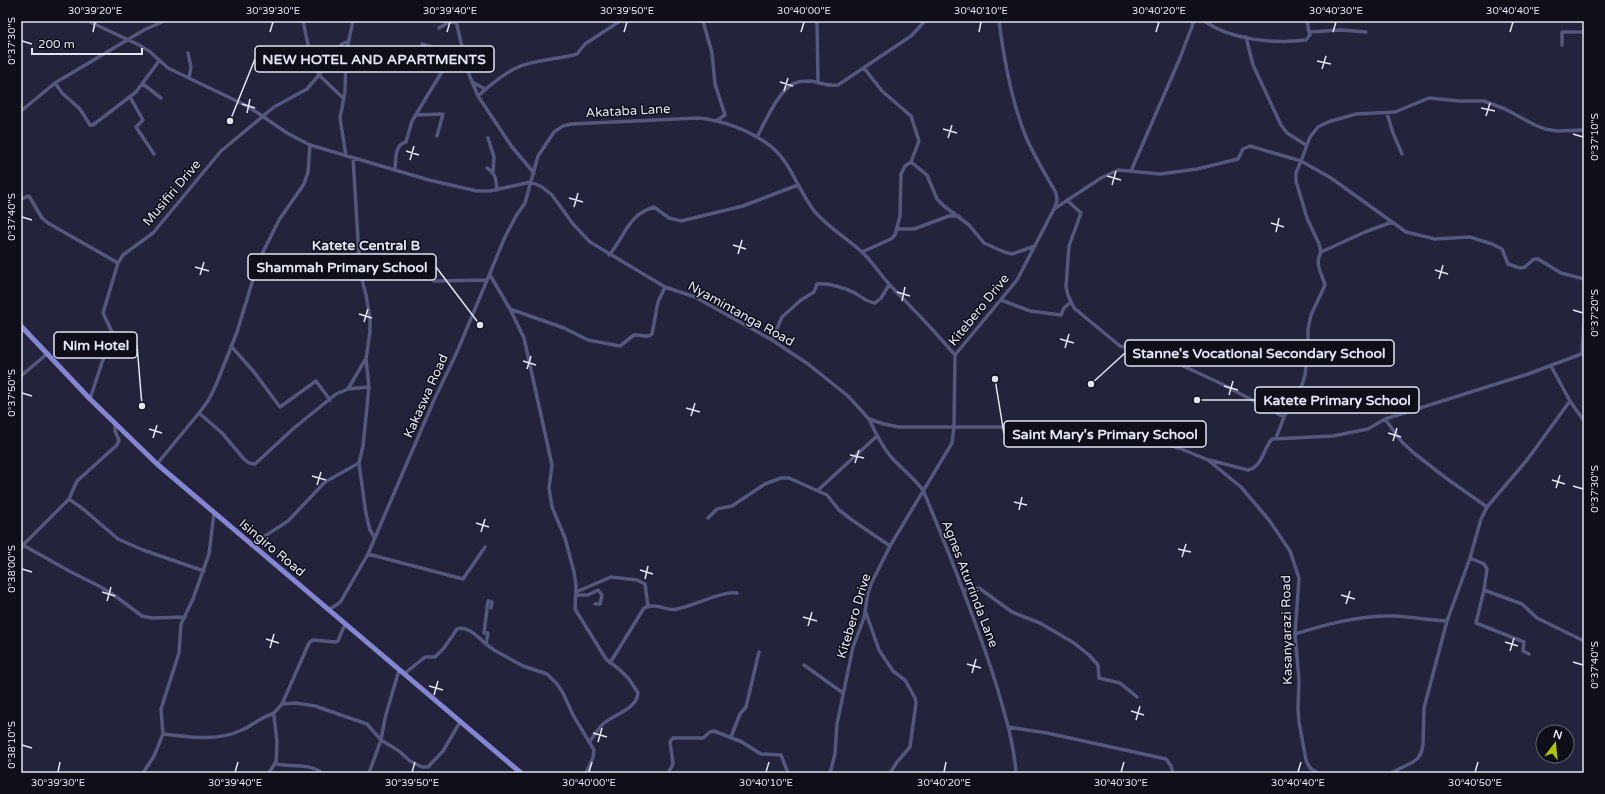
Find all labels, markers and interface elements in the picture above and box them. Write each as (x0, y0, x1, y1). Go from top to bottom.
text: 30°39'20"E (68, 5, 122, 17)
text: 30°39'30"E (246, 5, 300, 17)
text: 30°39'40"E (423, 5, 477, 17)
text: 30°39'50"E (600, 5, 654, 17)
text: 30°40'00"E (777, 5, 831, 17)
text: 30°40'10"E (954, 5, 1008, 17)
text: 30°40'20"E (1132, 5, 1186, 17)
text: 30°40'30"E (1309, 5, 1363, 17)
text: 30°40'40"E (1486, 5, 1540, 17)
text: 0°37'30"S (6, 17, 18, 65)
scale bar (32, 30, 142, 56)
text: 200 m (38, 37, 75, 51)
callout: NEW HOTEL AND APARTMENTS (255, 46, 494, 72)
text: NEW HOTEL AND APARTMENTS (262, 51, 486, 68)
street label: Akataba Lane (585, 101, 671, 121)
text: 0°37'10"S (1589, 113, 1601, 161)
street label: Musifiri Drive (140, 157, 204, 229)
text: 0°37'40"S (6, 193, 18, 241)
district label: Katete Central B (312, 237, 420, 254)
callout: Shammah Primary School (248, 254, 436, 280)
text: Shammah Primary School (256, 259, 428, 276)
street label: Kitebero Drive (945, 271, 1013, 349)
street label: Nyamintanga Road (685, 278, 797, 350)
text: 0°37'20"S (1589, 289, 1601, 337)
callout: Nim Hotel (54, 332, 137, 358)
text: Nim Hotel (63, 337, 129, 354)
callout: Stanne's Vocational Secondary School (1125, 340, 1394, 366)
text: Stanne's Vocational Secondary School (1133, 345, 1385, 362)
street label: Kakaswa Road (400, 352, 452, 440)
text: 0°37'50"S (6, 369, 18, 417)
callout: Katete Primary School (1255, 387, 1419, 413)
text: Katete Primary School (1263, 392, 1411, 409)
callout: Saint Mary's Primary School (1004, 421, 1206, 447)
text: Saint Mary's Primary School (1012, 426, 1198, 443)
text: 0°37'30"S (1589, 465, 1601, 513)
street label: Isingiro Road (236, 516, 308, 580)
street label: Agnes Aturrinda Lane (938, 518, 1002, 650)
text: 0°38'00"S (6, 545, 18, 593)
street label: Kitebero Drive (834, 572, 874, 660)
street label: Kasanyarazi Road (1278, 575, 1296, 685)
text: 0°37'40"S (1589, 641, 1601, 689)
text: 0°38'10"S (6, 721, 18, 769)
north arrow (1535, 724, 1575, 764)
text: N (1552, 727, 1564, 742)
text: 30°39'30"E (31, 777, 85, 789)
text: 30°39'40"E (208, 777, 262, 789)
text: 30°39'50"E (385, 777, 439, 789)
text: 30°40'00"E (562, 777, 616, 789)
text: 30°40'10"E (739, 777, 793, 789)
text: 30°40'20"E (917, 777, 971, 789)
text: 30°40'30"E (1094, 777, 1148, 789)
text: 30°40'40"E (1271, 777, 1325, 789)
text: 30°40'50"E (1448, 777, 1502, 789)

